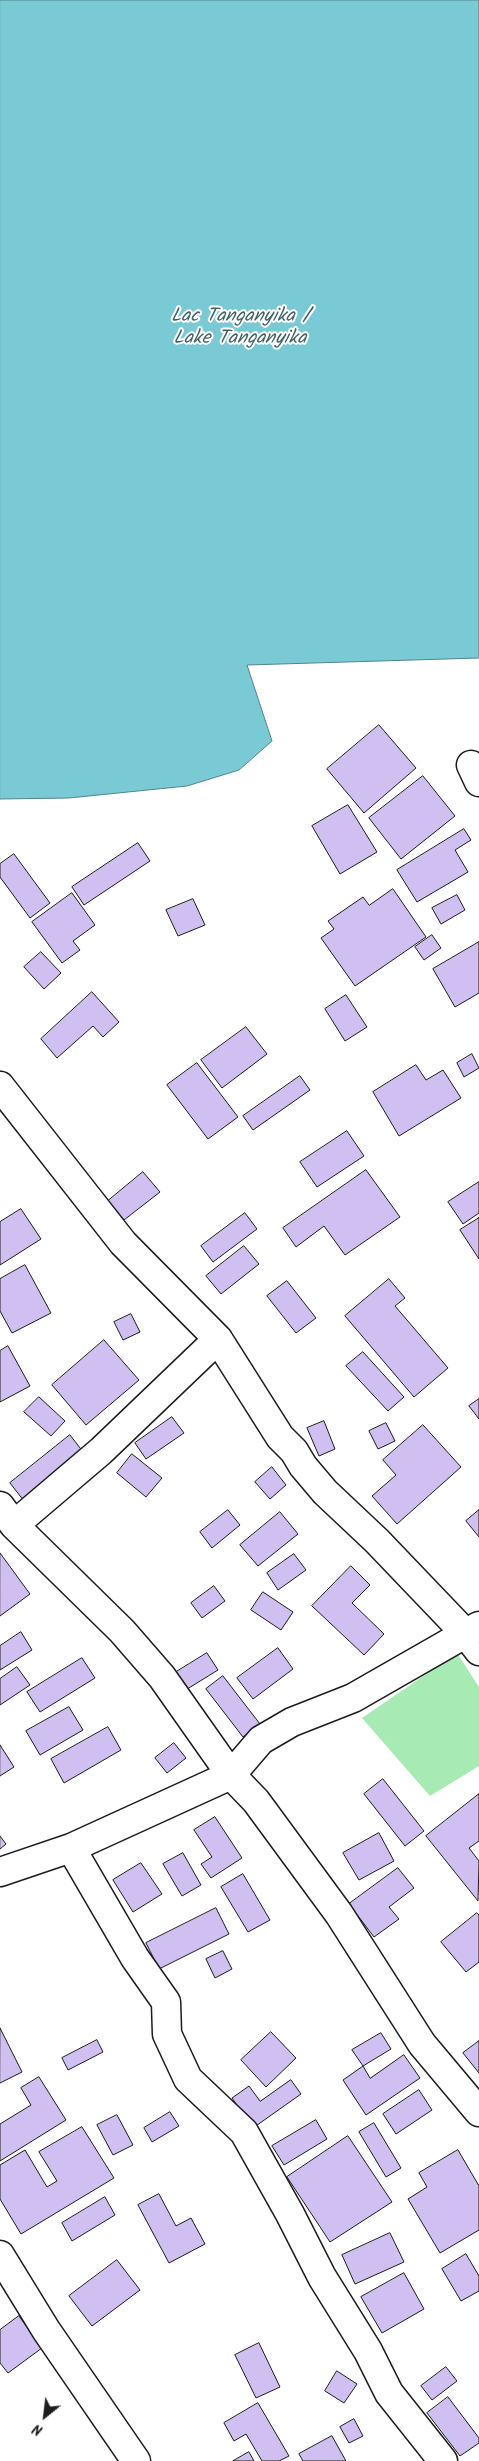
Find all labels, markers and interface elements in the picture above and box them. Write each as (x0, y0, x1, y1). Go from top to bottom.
water label: Lac Tanganyika / Lake Tanganyika (171, 307, 309, 351)
north arrow (20, 2391, 70, 2441)
text: N (29, 2417, 47, 2441)

